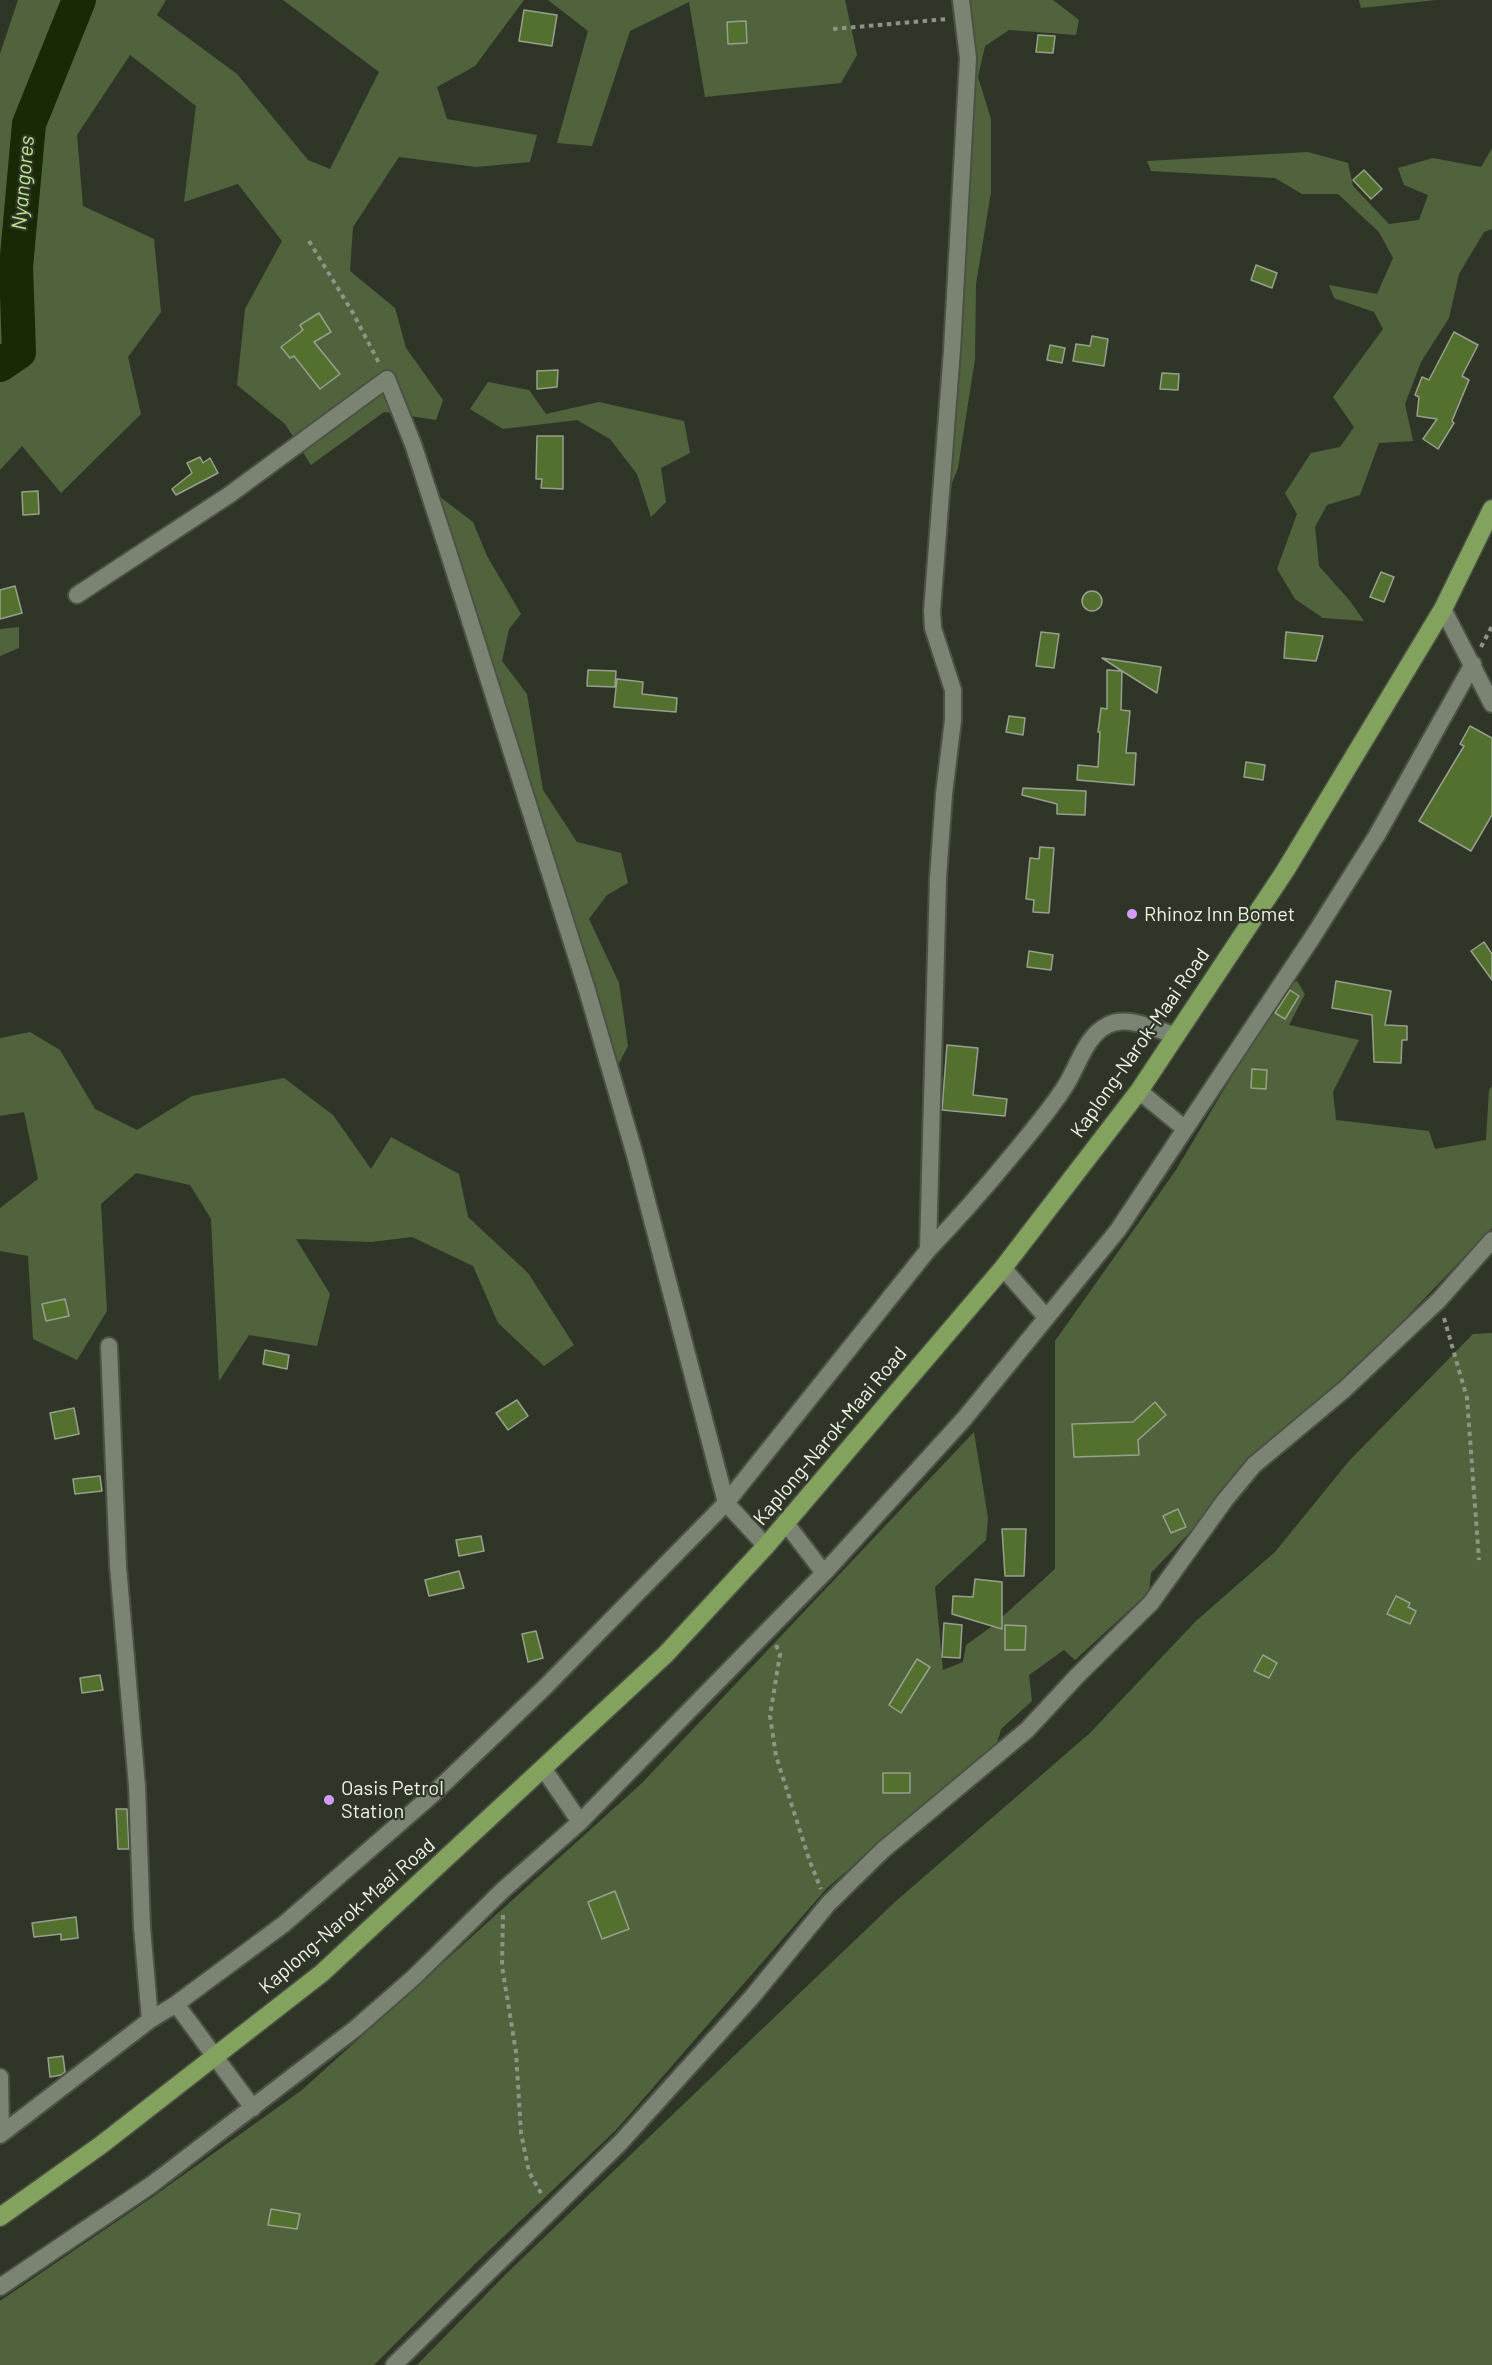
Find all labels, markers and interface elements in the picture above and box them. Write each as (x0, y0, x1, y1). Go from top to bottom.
water label: Nyangores (6, 135, 40, 231)
place label: Rhinoz Inn Bomet (1144, 902, 1295, 926)
marker: Rhinoz Inn Bomet (1125, 907, 1139, 921)
street label: Kaplong-Narok-Maai Road (1065, 944, 1215, 1142)
street label: Kaplong-Narok-Maai Road (748, 1342, 912, 1530)
place label: Oasis Petrol Station (341, 1776, 444, 1823)
marker: Oasis Petrol Station (322, 1793, 336, 1807)
street label: Kaplong-Narok-Maai Road (254, 1833, 440, 1999)

